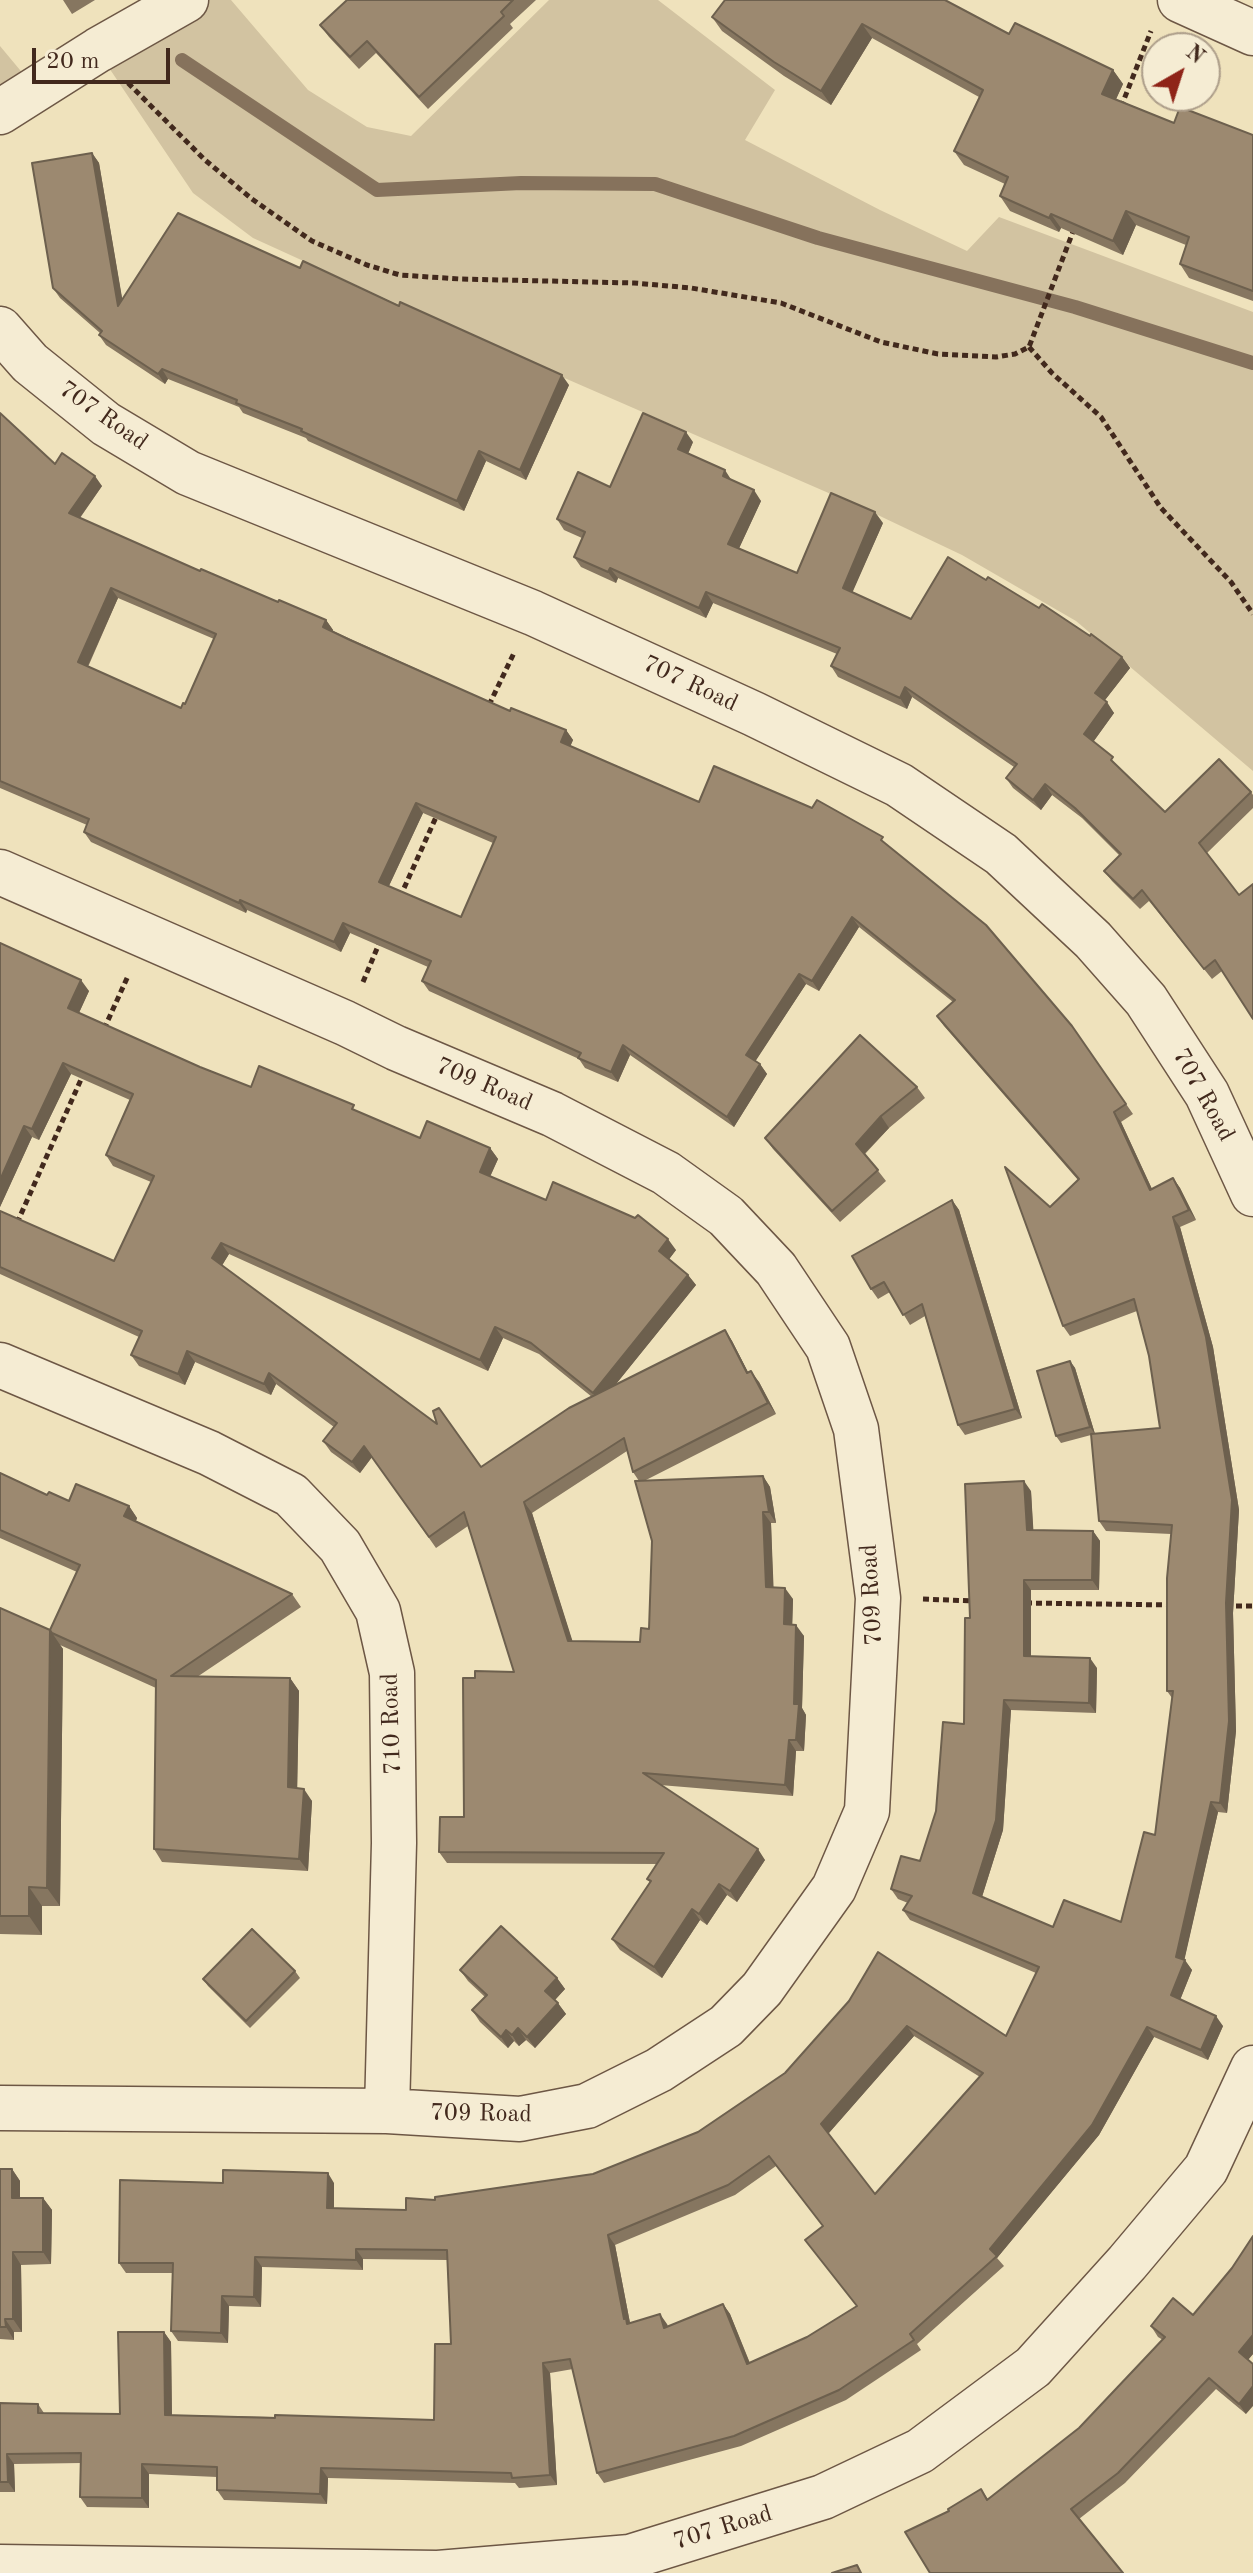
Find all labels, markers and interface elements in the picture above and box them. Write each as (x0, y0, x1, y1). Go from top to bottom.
scale bar (36, 32, 174, 82)
north arrow (1141, 32, 1221, 112)
text: N (1181, 41, 1208, 69)
text: 20 m (46, 50, 100, 74)
street label: 707 Road (53, 375, 153, 457)
street label: 707 Road (638, 649, 742, 719)
street label: 707 Road (1166, 1043, 1240, 1147)
street label: 709 Road (431, 1052, 537, 1118)
street label: 709 Road (855, 1543, 889, 1647)
street label: 710 Road (376, 1673, 408, 1775)
street label: 709 Road (430, 2099, 532, 2129)
street label: 707 Road (670, 2499, 776, 2557)

